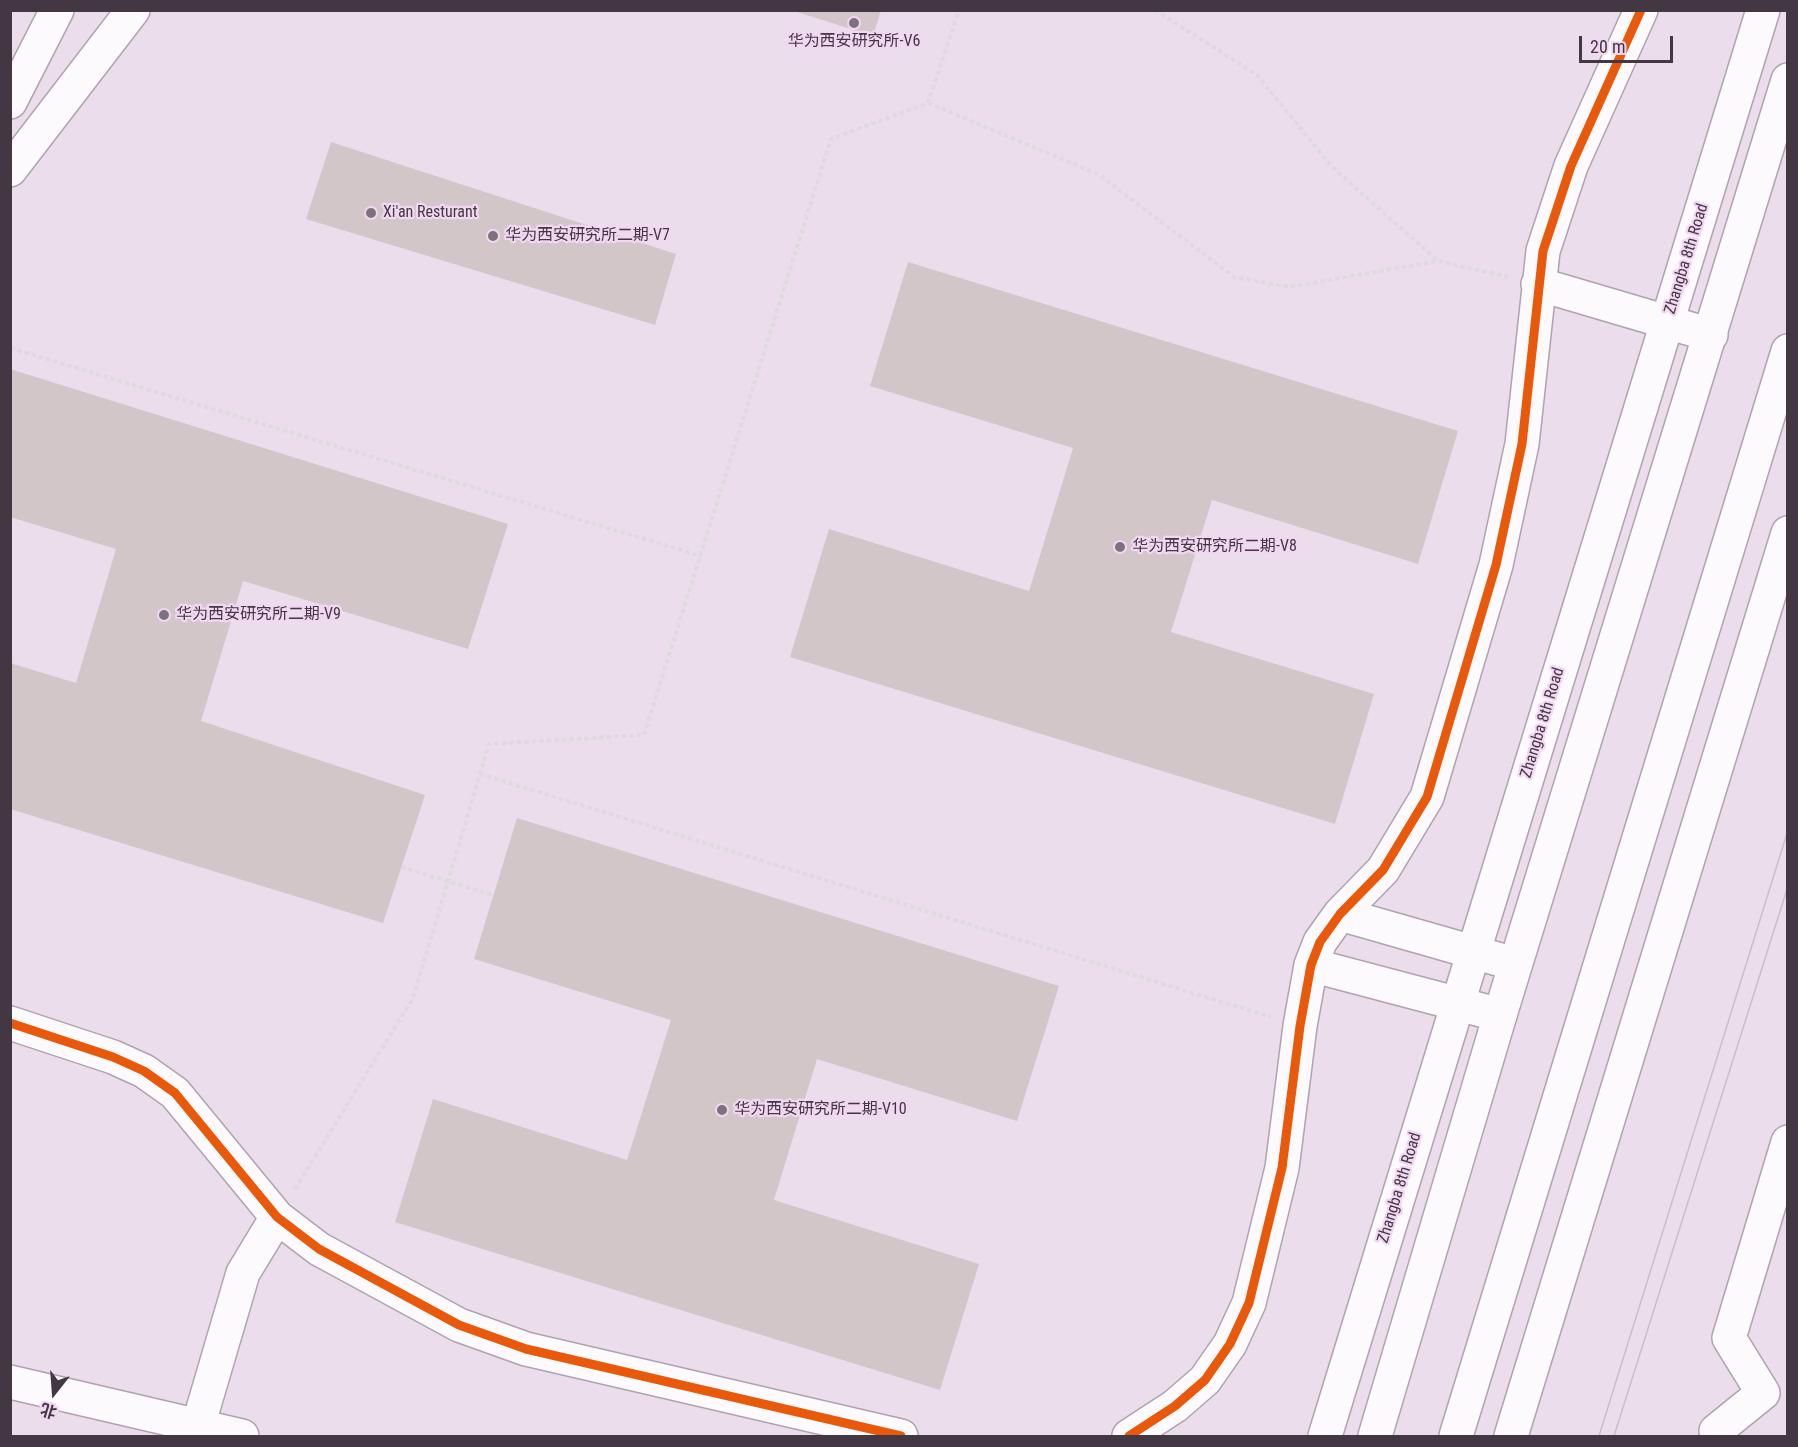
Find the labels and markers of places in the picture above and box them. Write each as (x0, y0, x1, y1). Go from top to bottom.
marker: 华为西安研究所-V6 (847, 16, 861, 30)
place label: 华为西安研究所-V6 (788, 32, 920, 52)
place label: Xi'an Resturant (383, 203, 477, 223)
marker: Xi'an Resturant (364, 206, 378, 220)
place label: 华为西安研究所二期-V7 (505, 226, 670, 246)
marker: 华为西安研究所二期-V7 (486, 229, 500, 243)
place label: 华为西安研究所二期-V8 (1132, 537, 1297, 557)
marker: 华为西安研究所二期-V8 (1113, 540, 1127, 554)
place label: 华为西安研究所二期-V9 (176, 605, 341, 625)
marker: 华为西安研究所二期-V9 (157, 608, 171, 622)
place label: 华为西安研究所二期-V10 (734, 1100, 907, 1120)
marker: 华为西安研究所二期-V10 (715, 1103, 729, 1117)

